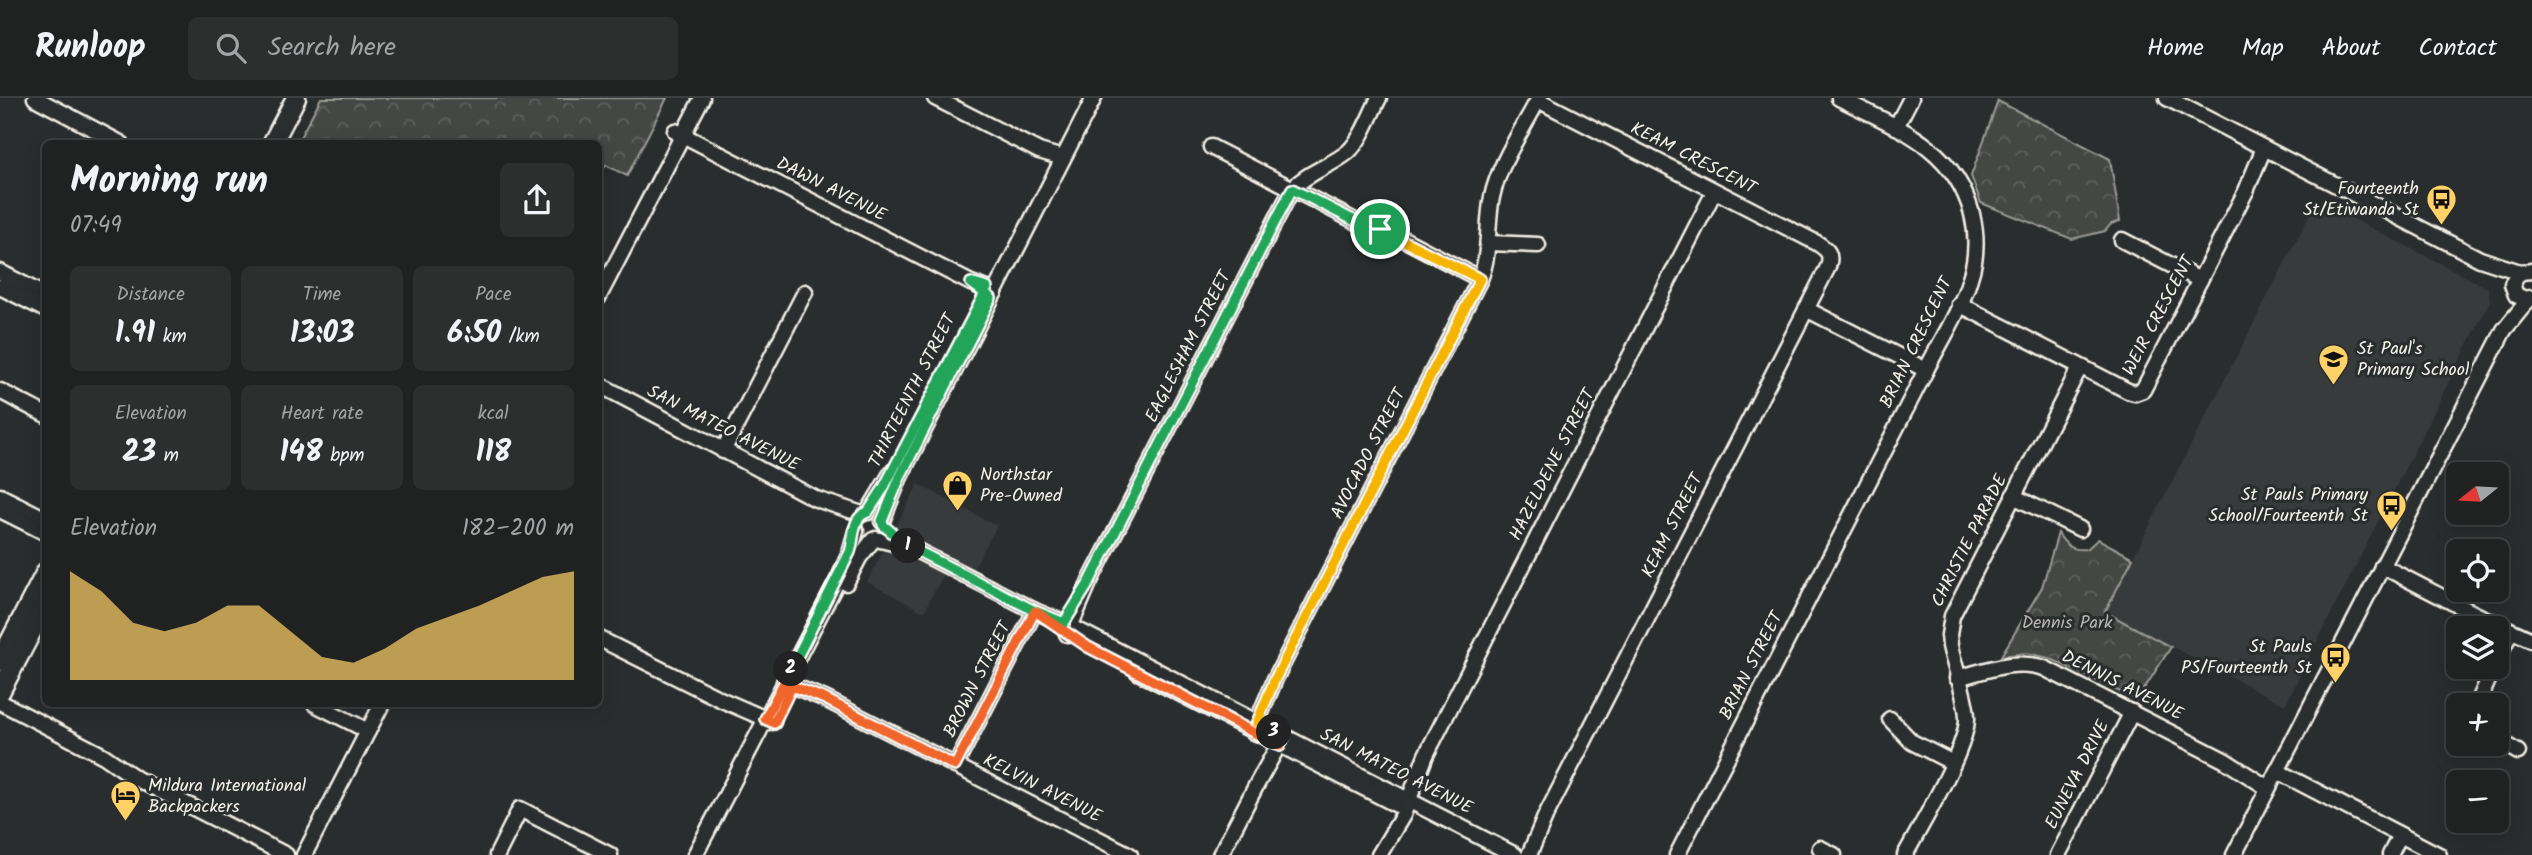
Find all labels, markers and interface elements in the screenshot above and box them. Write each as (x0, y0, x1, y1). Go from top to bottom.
search box (188, 17, 678, 80)
text: Runloop (35, 22, 146, 75)
text: Search here (268, 27, 396, 69)
icon: search (212, 29, 250, 67)
text: Home (2147, 29, 2204, 68)
text: Map (2242, 29, 2284, 68)
text: About (2322, 29, 2380, 68)
text: Contact (2418, 29, 2497, 68)
street label: KEAM CRESCENT (1625, 115, 1762, 204)
street label: DAWN AVENUE (771, 150, 892, 230)
text: Morning run (70, 152, 268, 212)
button: share (500, 163, 574, 237)
place label: Fourteenth St/Etiwanda St (2303, 175, 2420, 225)
bus stop icon: Fourteenth St/Etiwanda St (2425, 182, 2459, 226)
pin (1350, 199, 1410, 259)
text: 07:49 (70, 208, 122, 244)
icon: arrive (1361, 210, 1399, 248)
street label: WEIR CRESCENT (2115, 250, 2204, 381)
street label: EAGLESHAM STREET (1138, 265, 1240, 428)
street label: BRIAN CRESCENT (1873, 271, 1962, 413)
text: Distance (117, 280, 185, 310)
text: Time (303, 280, 341, 310)
text: Pace (475, 280, 511, 310)
street label: THIRTEENTH STREET (861, 307, 965, 473)
text: 1.91 (115, 310, 155, 358)
text: 13:03 (290, 310, 354, 358)
text: 6:50 (447, 310, 501, 358)
text: km (155, 322, 187, 352)
text: /km (501, 322, 540, 352)
place label: St Paul's Primary School (2357, 335, 2470, 385)
school or university icon: St Paul's Primary School (2317, 342, 2351, 386)
street label: SAN MATEO AVENUE (642, 378, 805, 480)
street label: AVOCADO STREET (1323, 382, 1415, 525)
street label: HAZELDENE STREET (1502, 383, 1604, 546)
text: Elevation (115, 399, 187, 429)
text: Heart rate (281, 399, 363, 429)
text: kcal (478, 399, 509, 429)
text: 23 (122, 429, 156, 477)
text: 148 (280, 429, 323, 477)
text: 118 (475, 429, 511, 477)
text: m (156, 441, 179, 471)
text: bpm (323, 441, 364, 471)
place label: Northstar Pre-Owned (980, 461, 1063, 511)
north arrow (2446, 462, 2510, 525)
map controls (2446, 462, 2509, 833)
street label: KEAM STREET (1634, 467, 1712, 583)
shop icon: Northstar Pre-Owned (940, 468, 974, 512)
street label: CHRISTIE PARADE (1924, 469, 2016, 613)
place label: St Pauls Primary School/Fourteenth St (2208, 481, 2369, 531)
bus stop icon: St Pauls Primary School/Fourteenth St (2374, 488, 2408, 532)
text: Elevation (70, 511, 157, 547)
text: 182–200 m (462, 511, 574, 547)
pin: 1 (890, 528, 926, 564)
text: 1 (905, 530, 910, 560)
button: locate (2446, 539, 2509, 602)
street label: BRIAN STREET (1712, 605, 1792, 725)
park label: Dennis Park (2022, 609, 2113, 638)
street label: BROWN STREET (936, 616, 1020, 743)
button: layers (2446, 616, 2509, 679)
place label: St Pauls PS/Fourteenth St (2181, 633, 2313, 683)
bus stop icon: St Pauls PS/Fourteenth St (2318, 640, 2352, 684)
street label: DENNIS AVENUE (2056, 643, 2188, 729)
pin: 2 (774, 652, 808, 686)
text: 2 (785, 653, 796, 683)
button: + (2446, 693, 2509, 756)
pin: 3 (1256, 714, 1292, 750)
street label: EUNEVA DRIVE (2038, 715, 2118, 835)
text: 3 (1268, 716, 1279, 746)
street label: SAN MATEO AVENUE (1315, 721, 1478, 823)
street label: KELVIN AVENUE (977, 747, 1107, 832)
button: − (2446, 770, 2509, 833)
place label: Mildura International Backpackers (148, 772, 307, 822)
hotel icon: Mildura International Backpackers (108, 779, 142, 823)

